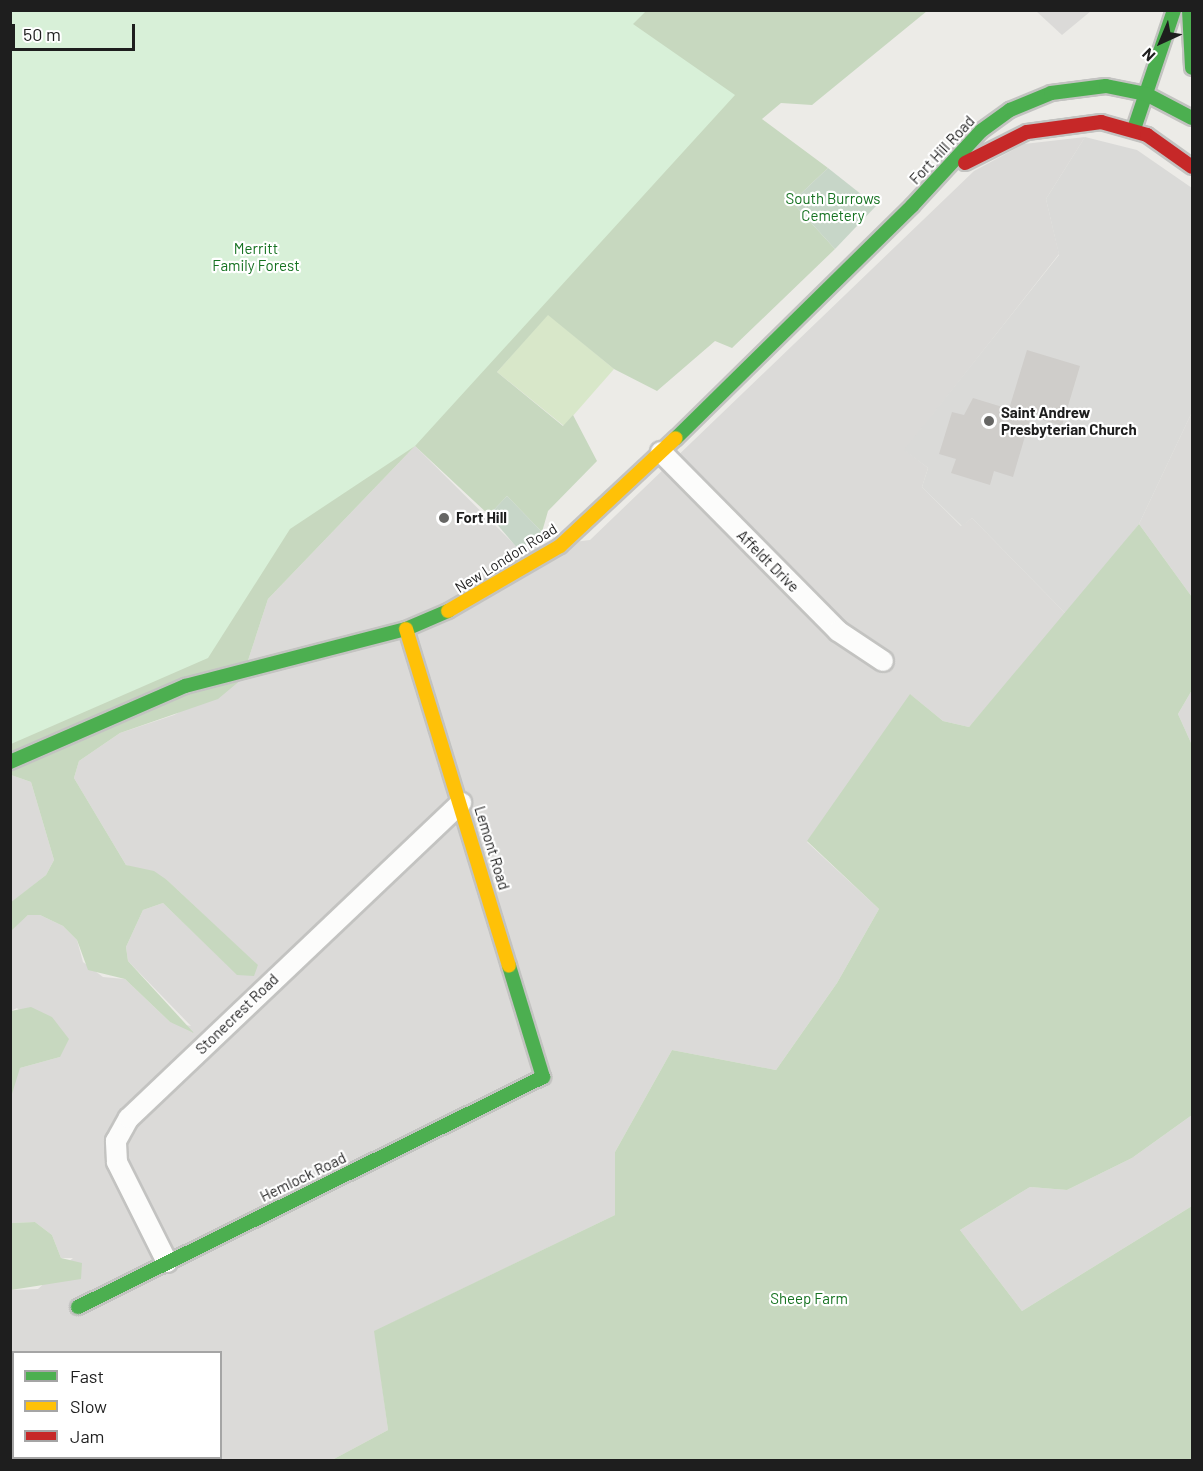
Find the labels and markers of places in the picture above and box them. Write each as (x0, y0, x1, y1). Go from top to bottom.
place label: Saint Andrew Presbyterian Church (1001, 403, 1137, 438)
marker: Saint Andrew Presbyterian Church (982, 414, 996, 428)
place label: Fort Hill (456, 509, 507, 527)
marker: Fort Hill (437, 511, 451, 525)

